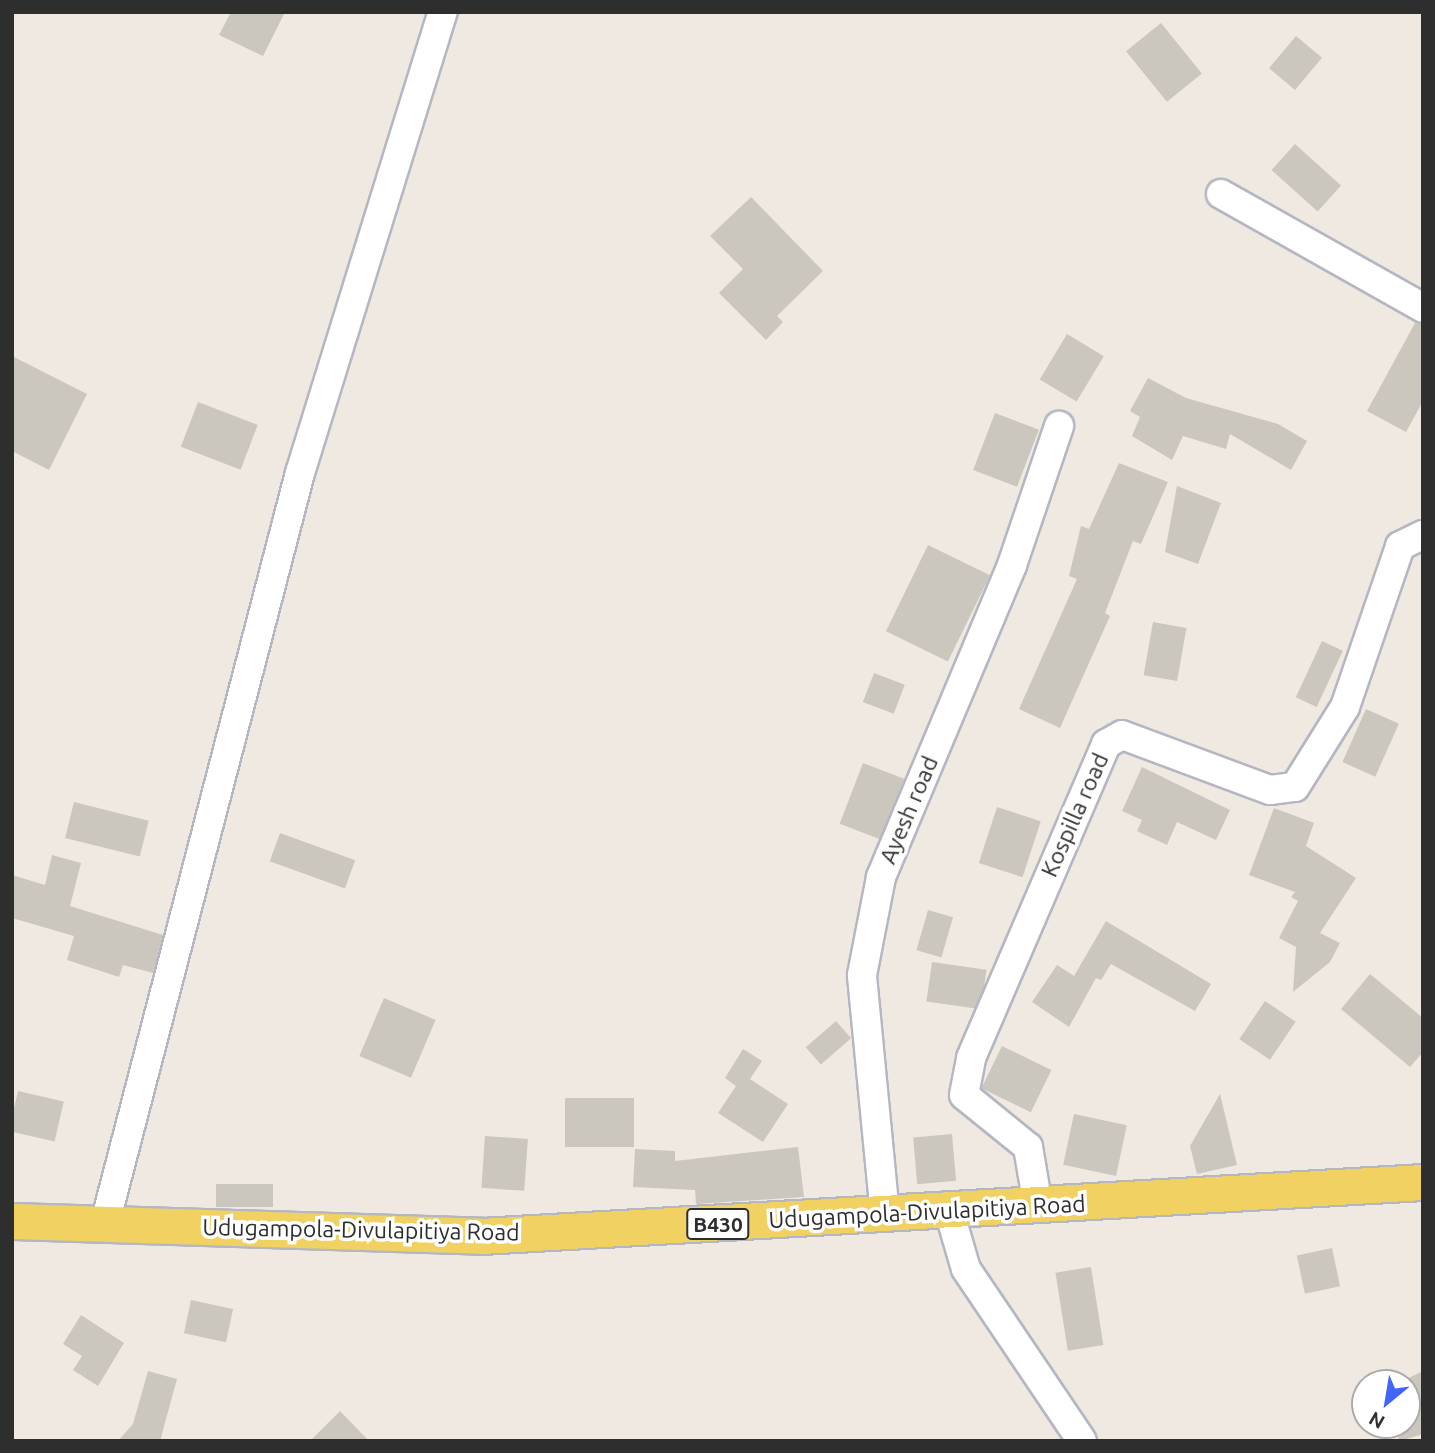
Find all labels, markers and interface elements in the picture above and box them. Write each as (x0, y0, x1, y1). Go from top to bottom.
street label: Kospilla road (1035, 749, 1115, 881)
street label: Ayesh road (874, 752, 944, 868)
street label: Udugampola-Divulapitiya Road (768, 1190, 1086, 1234)
road number: B430 (685, 1206, 751, 1242)
street label: Udugampola-Divulapitiya Road (202, 1213, 520, 1247)
north arrow (1351, 1369, 1421, 1439)
text: N (1365, 1407, 1388, 1434)

